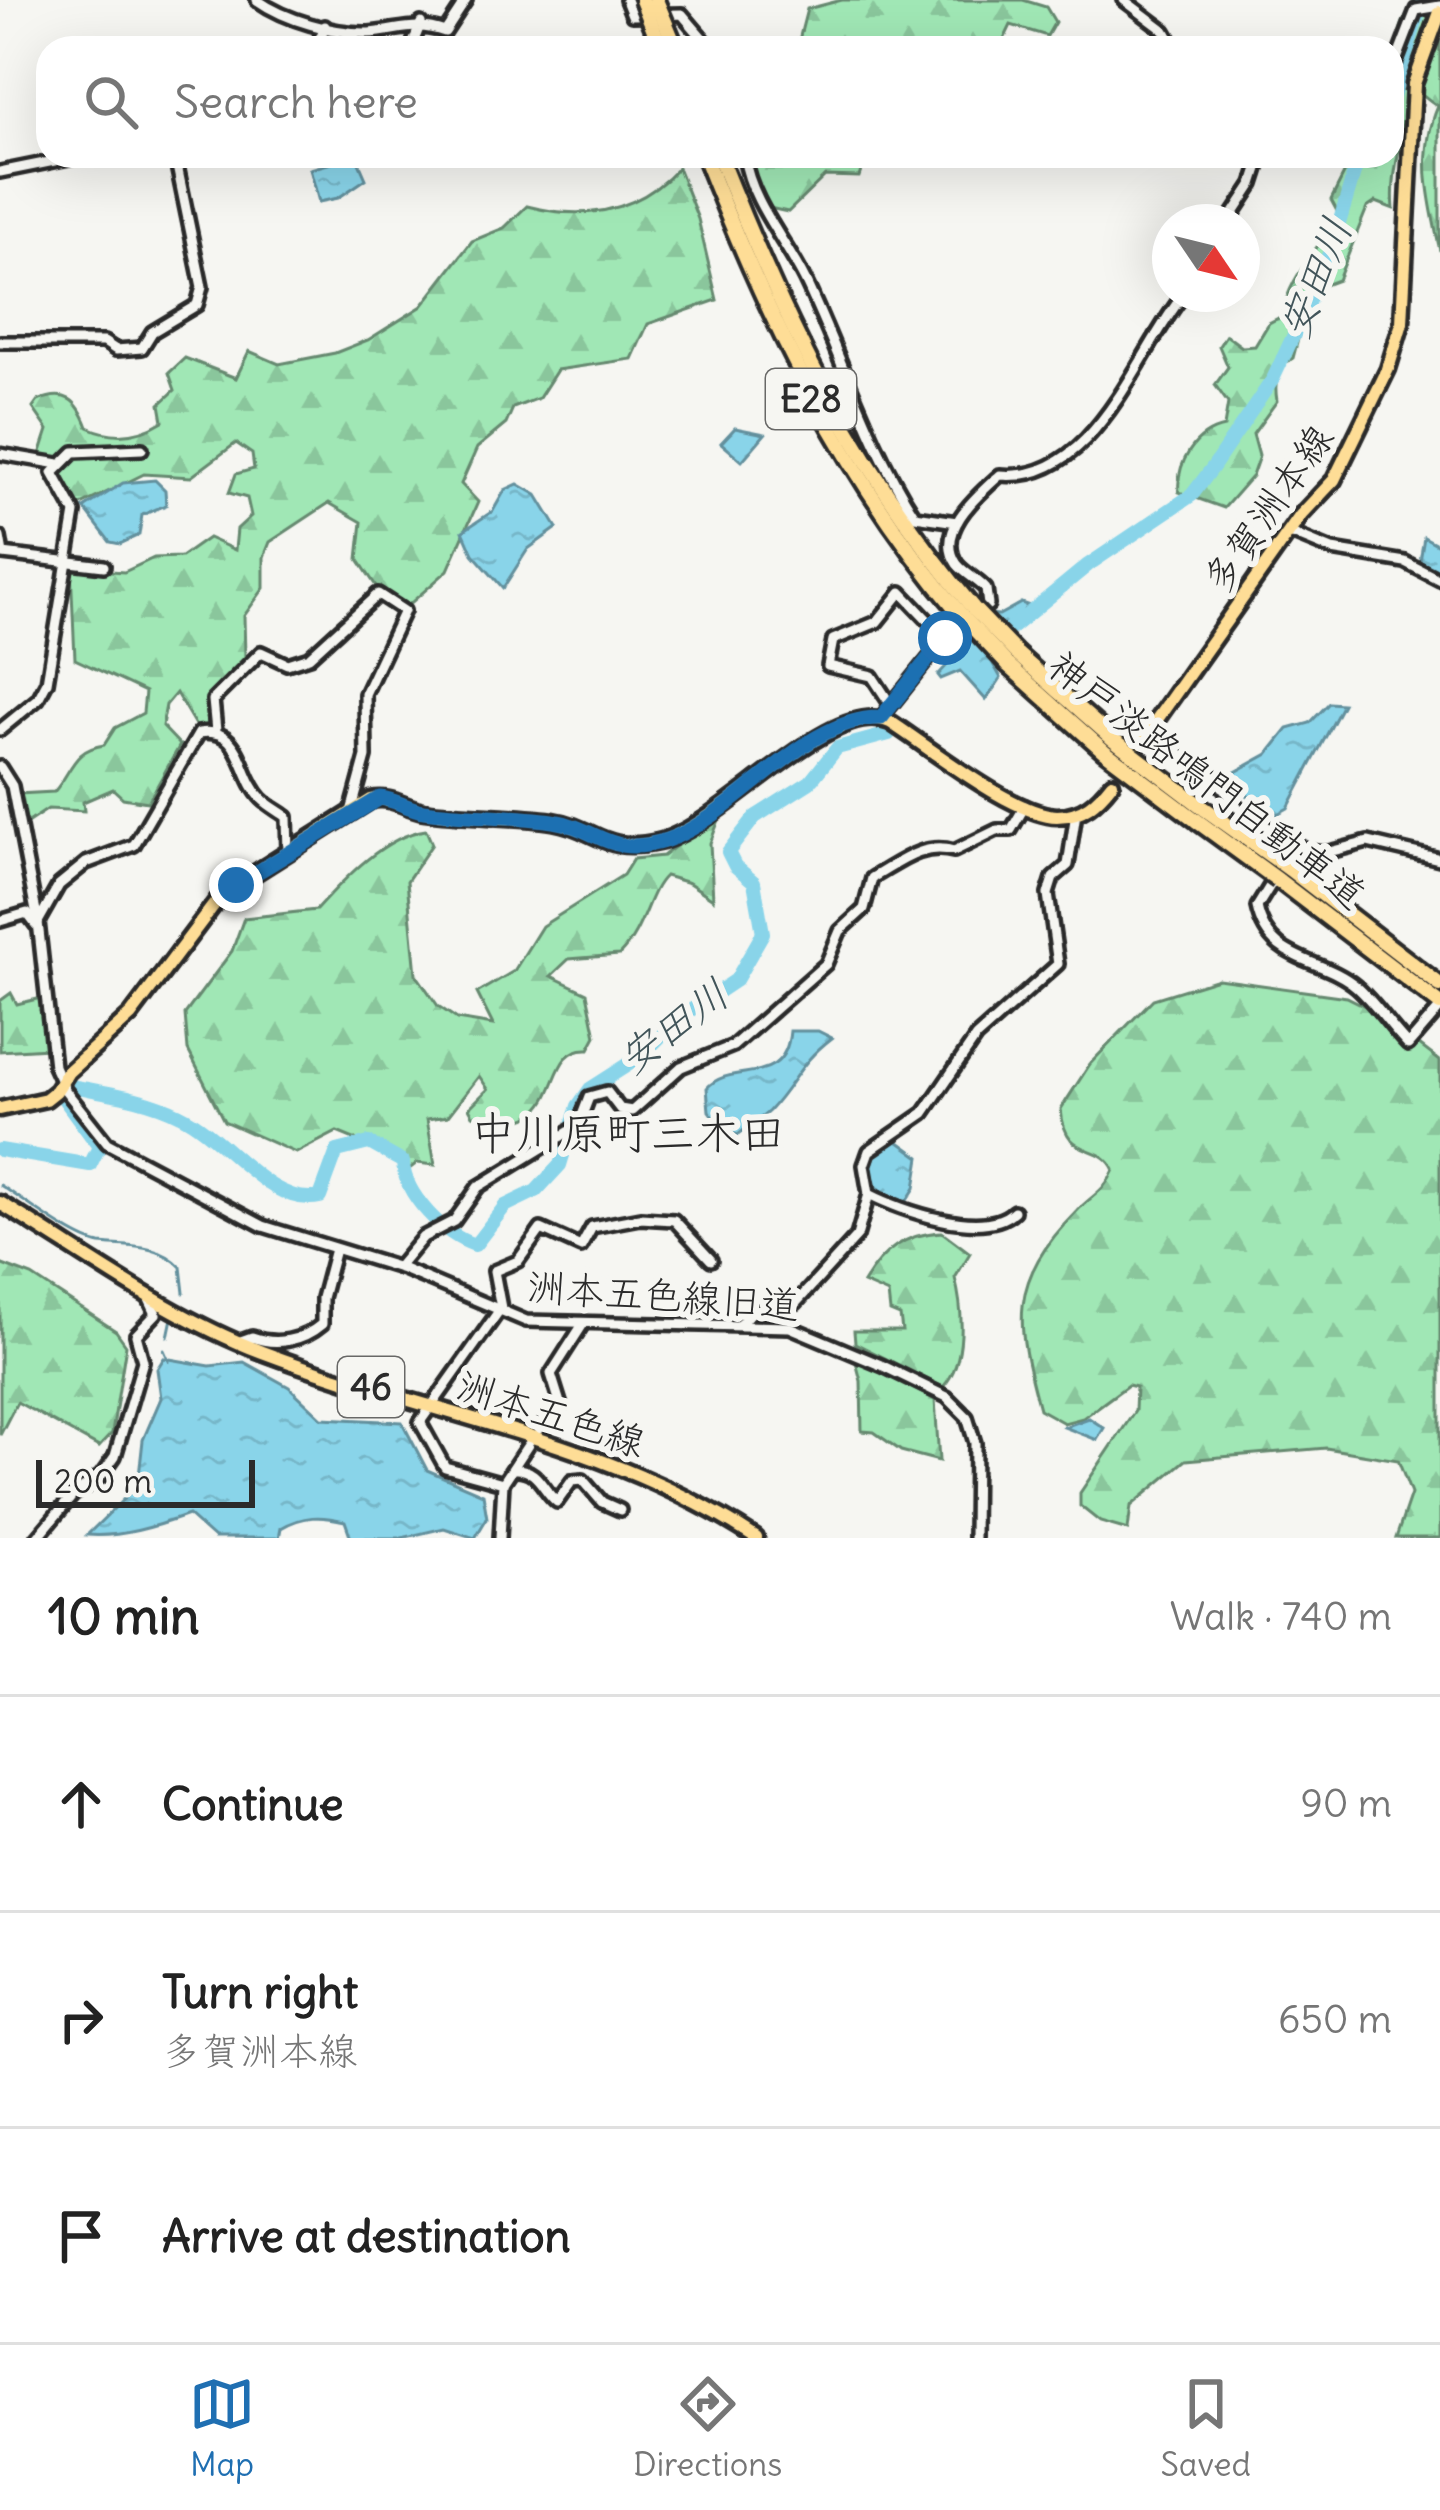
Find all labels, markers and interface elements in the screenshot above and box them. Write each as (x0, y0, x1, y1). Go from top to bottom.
search box (36, 36, 1404, 168)
icon: search (78, 69, 144, 135)
text: Search here (174, 74, 418, 130)
north arrow (1152, 204, 1260, 312)
water label: 安田川 (1267, 210, 1363, 346)
road number: E28 (766, 369, 856, 429)
street label: 多賀洲本線 (1192, 415, 1344, 603)
route start (918, 611, 972, 665)
street label: 神戸淡路鳴門自動車道 (1038, 641, 1376, 919)
route end (209, 858, 263, 912)
water label: 安田川 (607, 967, 739, 1085)
district label: 中川原町三木田 (470, 1105, 786, 1161)
street label: 洲本五色線旧道 (525, 1262, 801, 1330)
road number: 46 (338, 1357, 404, 1417)
street label: 洲本五色線 (451, 1361, 651, 1467)
scale bar (36, 1454, 255, 1507)
text: 200 m (54, 1460, 152, 1502)
text: 10 min (48, 1584, 200, 1648)
text: Walk · 740 m (1170, 1592, 1392, 1641)
icon: ahead (48, 1771, 114, 1837)
text: Continue (162, 1776, 344, 1832)
text: 90 m (1300, 1779, 1392, 1828)
text: Turn right (162, 1964, 358, 2020)
icon: right (48, 1987, 114, 2053)
text: 650 m (1278, 1995, 1392, 2044)
text: 多賀洲本線 (162, 2027, 357, 2076)
icon: arrive (48, 2203, 114, 2269)
text: Arrive at destination (162, 2208, 571, 2264)
tab: Map (189, 2371, 255, 2485)
tab: Directions (633, 2371, 782, 2485)
tab: Saved (1161, 2371, 1251, 2485)

